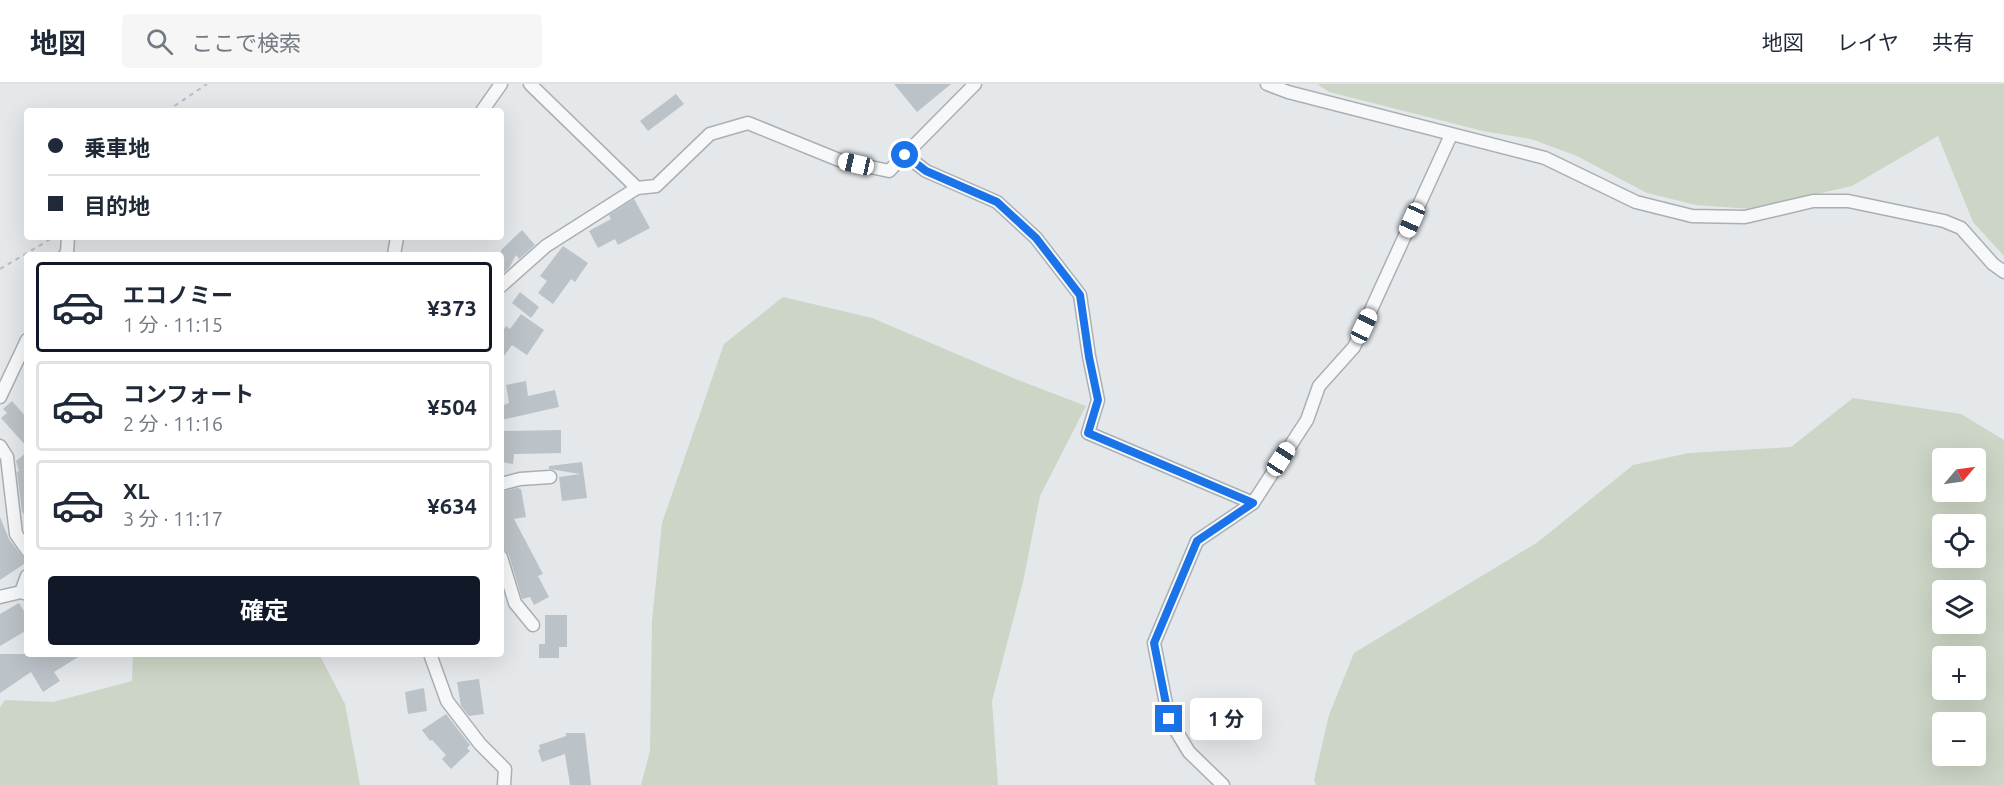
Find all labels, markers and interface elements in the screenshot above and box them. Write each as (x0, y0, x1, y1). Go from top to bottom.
search box (122, 14, 542, 68)
icon: search (143, 25, 176, 58)
text: 地図 (30, 27, 86, 58)
text: ここで検索 (191, 30, 301, 55)
text: 地図 (1762, 30, 1804, 54)
text: レイヤ (1837, 30, 1899, 54)
text: 共有 (1932, 30, 1974, 54)
text: 乗車地 (84, 135, 150, 160)
route start (891, 141, 918, 168)
car (836, 151, 876, 177)
text: 目的地 (84, 193, 150, 218)
car (1396, 200, 1428, 240)
icon: car (51, 280, 105, 334)
text: エコノミー (123, 282, 233, 307)
text: ¥373 (427, 295, 477, 320)
car (1348, 306, 1380, 346)
text: 1 分 · 11:15 (123, 313, 223, 336)
icon: car (51, 379, 105, 433)
text: コンフォート (123, 381, 254, 406)
text: ¥504 (427, 394, 477, 419)
text: 2 分 · 11:16 (123, 412, 223, 435)
car (1264, 439, 1298, 479)
north arrow (1932, 448, 1986, 502)
map controls (1932, 448, 1986, 766)
icon: car (51, 478, 105, 532)
text: XL (123, 478, 150, 503)
text: ¥634 (427, 493, 477, 518)
text: 3 分 · 11:17 (123, 507, 223, 530)
button: locate (1932, 514, 1986, 568)
button: 確定 (48, 576, 480, 645)
button: layers (1932, 580, 1986, 634)
button: + (1932, 646, 1986, 700)
callout: 1 分 (1190, 698, 1262, 740)
route end (1155, 705, 1182, 732)
text: 1 分 (1208, 707, 1244, 730)
button: − (1932, 712, 1986, 766)

